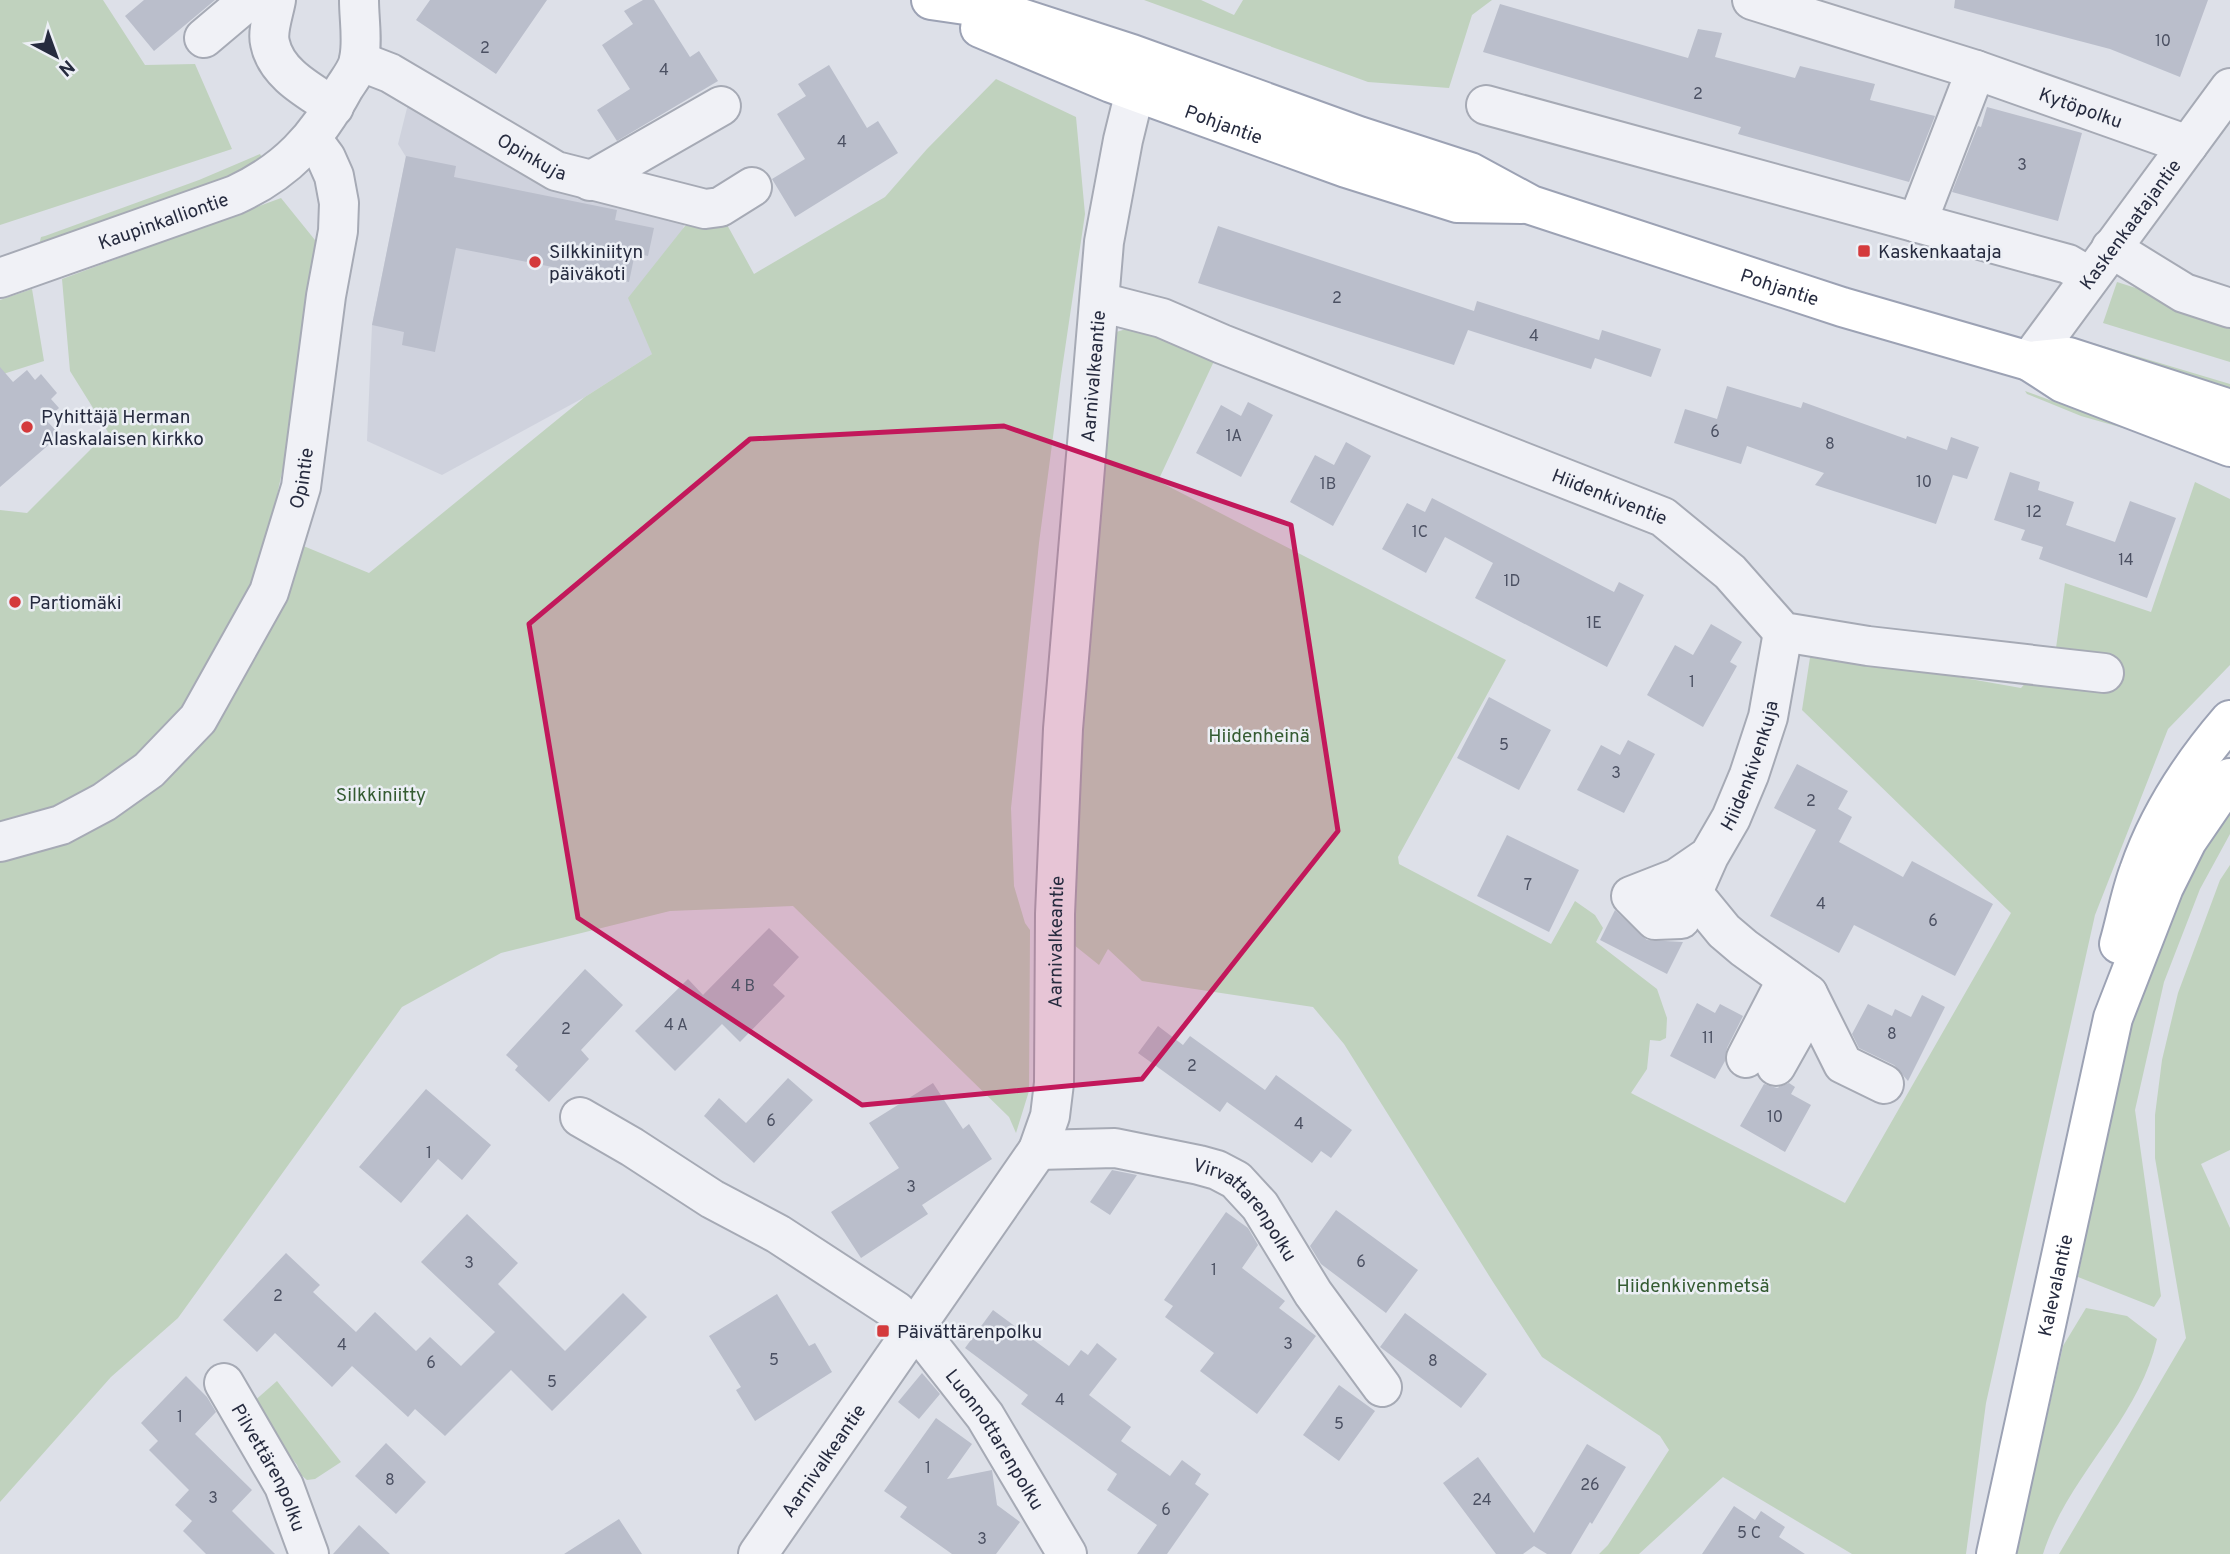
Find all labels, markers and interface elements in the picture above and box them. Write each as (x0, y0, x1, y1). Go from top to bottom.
north arrow (21, 21, 91, 91)
house number: 10 (2155, 32, 2171, 52)
house number: 2 (480, 39, 490, 59)
text: N (53, 54, 79, 81)
house number: 4 (659, 61, 669, 81)
street label: Kytöpolku (2035, 83, 2125, 135)
house number: 2 (1693, 85, 1703, 105)
street label: Pohjantie (1181, 101, 1265, 151)
street label: Opinkuja (492, 129, 568, 187)
house number: 4 (837, 133, 847, 153)
street label: Kaskenkaatajantie (2075, 155, 2187, 295)
house number: 3 (2017, 156, 2027, 176)
street label: Kaupinkalliontie (95, 188, 232, 256)
place label: Silkkiniityn päiväkoti (549, 241, 643, 287)
place label: Kaskenkaataja (1878, 241, 2002, 265)
marker: Kaskenkaataja (1856, 243, 1872, 259)
marker: Silkkiniityn päiväkoti (527, 254, 543, 270)
street label: Pohjantie (1737, 264, 1822, 313)
house number: 2 (1332, 289, 1342, 309)
street label: Aarnivalkeantie (1077, 309, 1112, 443)
house number: 4 (1529, 327, 1539, 347)
place label: Pyhittäjä Herman Alaskalaisen kirkko (41, 406, 204, 452)
marker: Pyhittäjä Herman Alaskalaisen kirkko (19, 419, 35, 435)
house number: 6 (1710, 423, 1720, 443)
house number: 1A (1226, 427, 1242, 447)
house number: 8 (1825, 435, 1835, 455)
street label: Opintie (285, 446, 320, 512)
street label: Hiidenkiventie (1548, 465, 1670, 531)
house number: 10 (1916, 473, 1932, 493)
house number: 1B (1320, 475, 1336, 495)
house number: 12 (2026, 503, 2042, 523)
house number: 1C (1412, 523, 1428, 543)
house number: 14 (2118, 551, 2134, 571)
house number: 1D (1504, 572, 1520, 592)
place label: Partiomäki (29, 592, 122, 616)
marker: Partiomäki (7, 594, 23, 610)
house number: 1E (1586, 614, 1602, 634)
house number: 1 (1689, 673, 1695, 693)
street label: Hiidenkivenkuja (1716, 699, 1785, 836)
park label: Hiidenheinä (1208, 725, 1310, 749)
house number: 5 (1499, 736, 1509, 756)
house number: 3 (1611, 764, 1621, 784)
park label: Silkkiniitty (336, 784, 426, 808)
house number: 2 (1806, 792, 1816, 812)
street label: Aarnivalkeantie (1044, 875, 1071, 1008)
house number: 7 (1524, 876, 1532, 896)
house number: 4 (1816, 895, 1826, 915)
house number: 6 (1928, 912, 1938, 932)
house number: 4 B (731, 977, 755, 997)
house number: 4 A (664, 1016, 688, 1036)
house number: 2 (561, 1020, 571, 1040)
house number: 8 (1887, 1025, 1897, 1045)
house number: 11 (1702, 1029, 1714, 1049)
house number: 2 (1187, 1057, 1197, 1077)
house number: 10 (1767, 1108, 1783, 1128)
house number: 6 (766, 1112, 776, 1132)
house number: 4 (1294, 1115, 1304, 1135)
house number: 1 (426, 1144, 432, 1164)
street label: Virvattarenpolku (1190, 1154, 1301, 1267)
house number: 3 (906, 1178, 916, 1198)
street label: Kalevalantie (2034, 1232, 2079, 1339)
house number: 6 (1356, 1253, 1366, 1273)
house number: 3 (464, 1254, 474, 1274)
house number: 1 (1211, 1261, 1217, 1281)
park label: Hiidenkivenmetsä (1617, 1275, 1769, 1299)
house number: 2 (273, 1287, 283, 1307)
place label: Päivättärenpolku (897, 1321, 1042, 1345)
marker: Päivättärenpolku (875, 1323, 891, 1339)
house number: 3 (1283, 1335, 1293, 1355)
house number: 4 (337, 1336, 347, 1356)
house number: 5 (769, 1351, 779, 1371)
house number: 8 (1428, 1352, 1438, 1372)
house number: 6 (426, 1354, 436, 1374)
street label: Luonnottarenpolku (939, 1365, 1048, 1515)
house number: 5 (547, 1373, 557, 1393)
house number: 4 (1055, 1391, 1065, 1411)
street label: Pilvettärenpolku (225, 1400, 310, 1535)
street label: Aarnivalkeantie (777, 1400, 872, 1523)
house number: 1 (177, 1408, 183, 1428)
house number: 5 (1334, 1415, 1344, 1435)
house number: 1 (925, 1459, 931, 1479)
house number: 8 (385, 1471, 395, 1491)
house number: 26 (1580, 1476, 1600, 1496)
house number: 3 (208, 1489, 218, 1509)
house number: 24 (1472, 1491, 1492, 1511)
house number: 6 (1161, 1501, 1171, 1521)
house number: 5 C (1737, 1524, 1761, 1544)
house number: 3 (977, 1530, 987, 1550)

